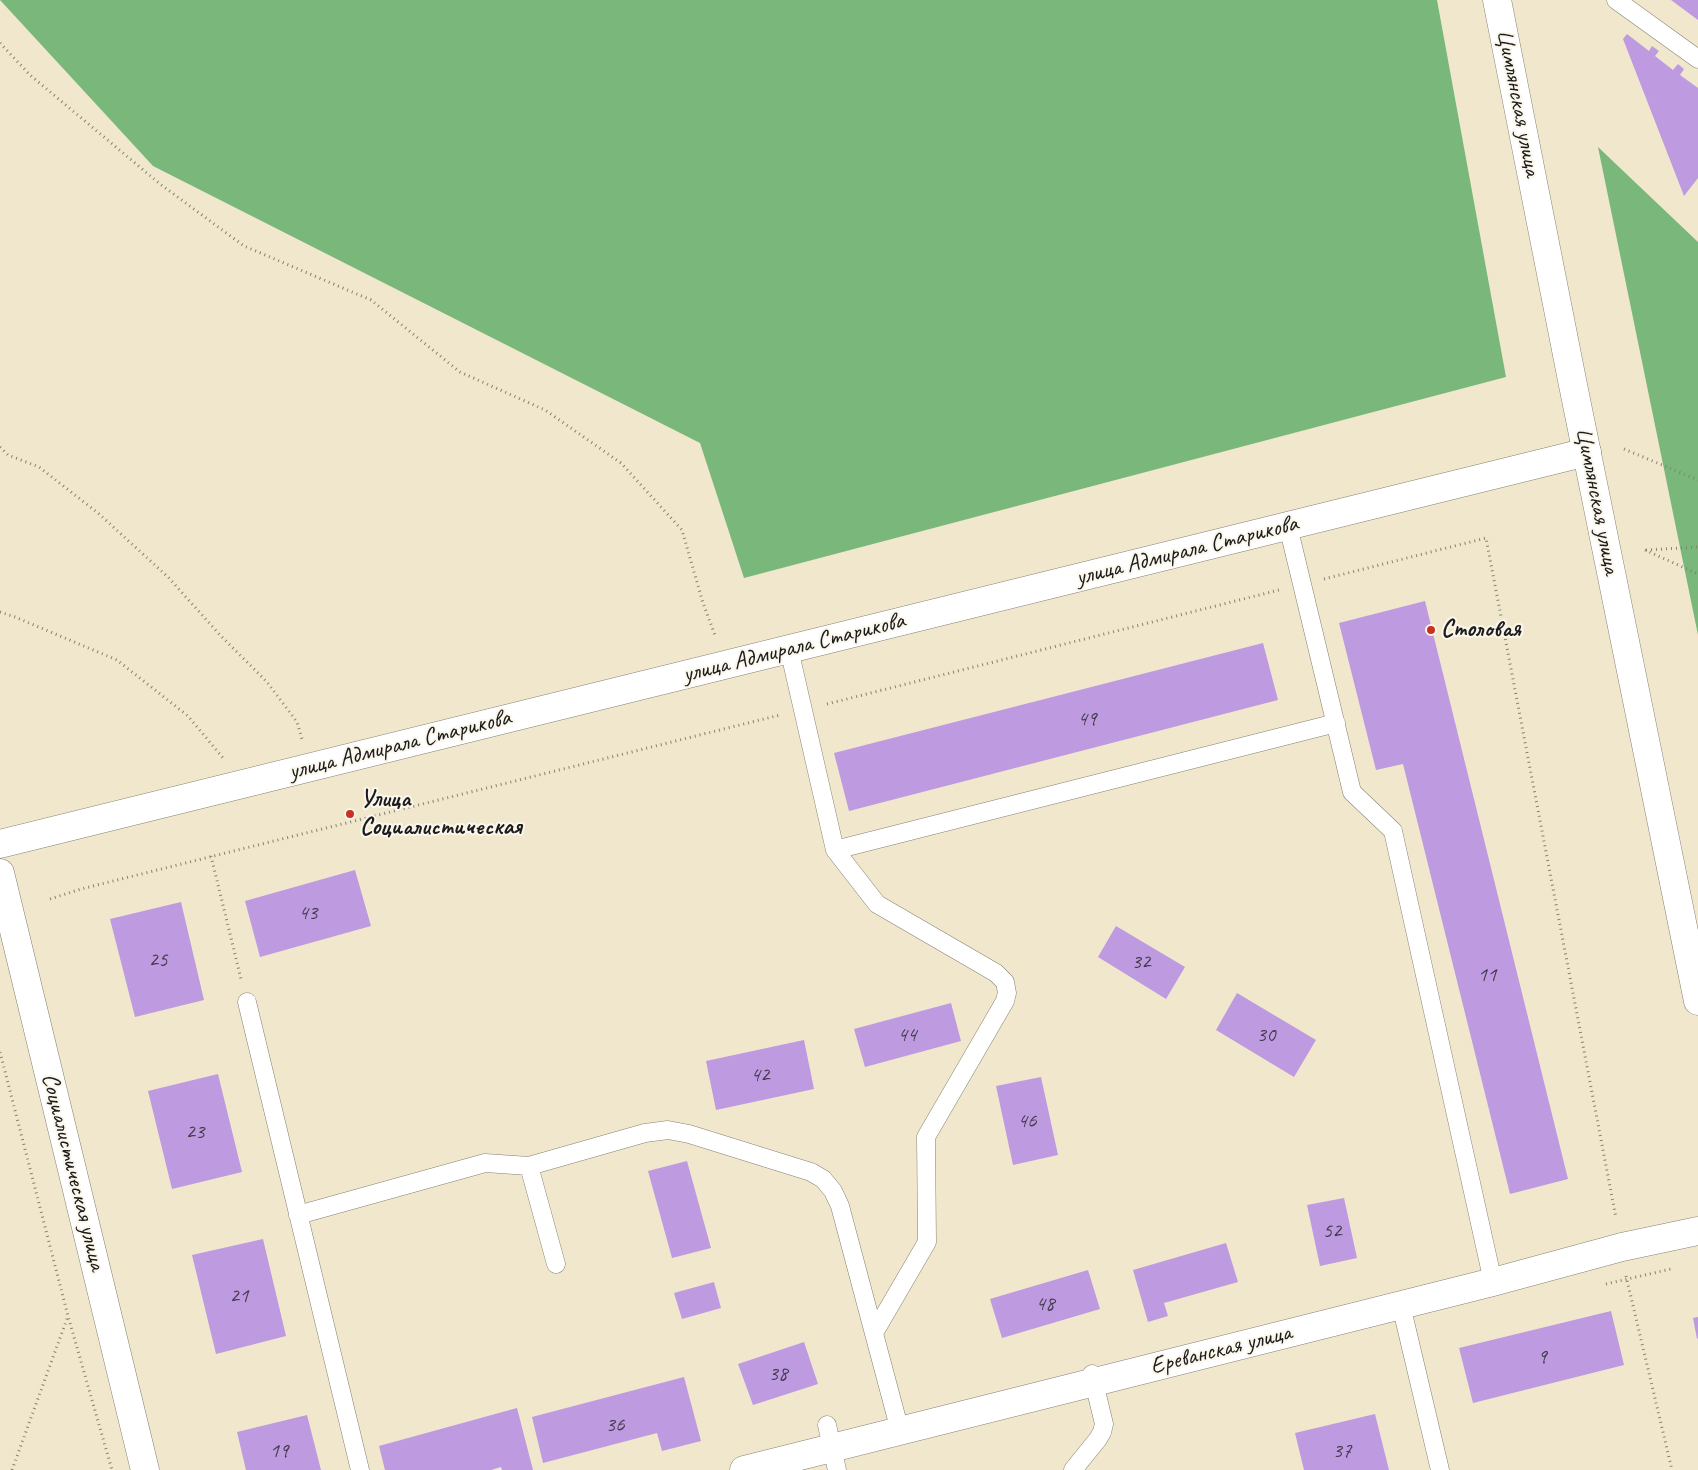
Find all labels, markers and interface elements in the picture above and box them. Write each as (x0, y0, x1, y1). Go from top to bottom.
street label: Цимлянская улица (1490, 27, 1546, 179)
street label: Цимлянская улица (1569, 425, 1625, 577)
street label: улица Адмирала Старикова (1073, 509, 1301, 593)
street label: улица Адмирала Старикова (680, 606, 908, 690)
place label: Столовая (1441, 616, 1521, 644)
marker: Столовая (1425, 624, 1437, 636)
street label: улица Адмирала Старикова (286, 703, 514, 787)
house number: 49 (1078, 706, 1096, 732)
place label: Улица Социалистическая (360, 786, 522, 842)
marker: Улица Социалистическая (344, 808, 356, 820)
house number: 43 (299, 900, 317, 926)
house number: 25 (149, 947, 167, 973)
house number: 32 (1132, 949, 1150, 975)
house number: 11 (1478, 962, 1496, 988)
house number: 44 (898, 1022, 916, 1048)
house number: 30 (1257, 1022, 1275, 1048)
house number: 42 (751, 1062, 769, 1088)
street label: Социалистическая улица (35, 1070, 111, 1274)
house number: 46 (1018, 1108, 1036, 1134)
house number: 23 (186, 1119, 204, 1145)
house number: 52 (1323, 1218, 1341, 1244)
house number: 21 (230, 1283, 248, 1309)
house number: 48 (1036, 1291, 1054, 1317)
street label: Ереванская улица (1148, 1319, 1294, 1381)
house number: 9 (1537, 1344, 1547, 1370)
house number: 38 (769, 1361, 787, 1387)
house number: 36 (606, 1412, 624, 1438)
house number: 19 (270, 1438, 288, 1464)
house number: 37 (1333, 1438, 1351, 1464)

